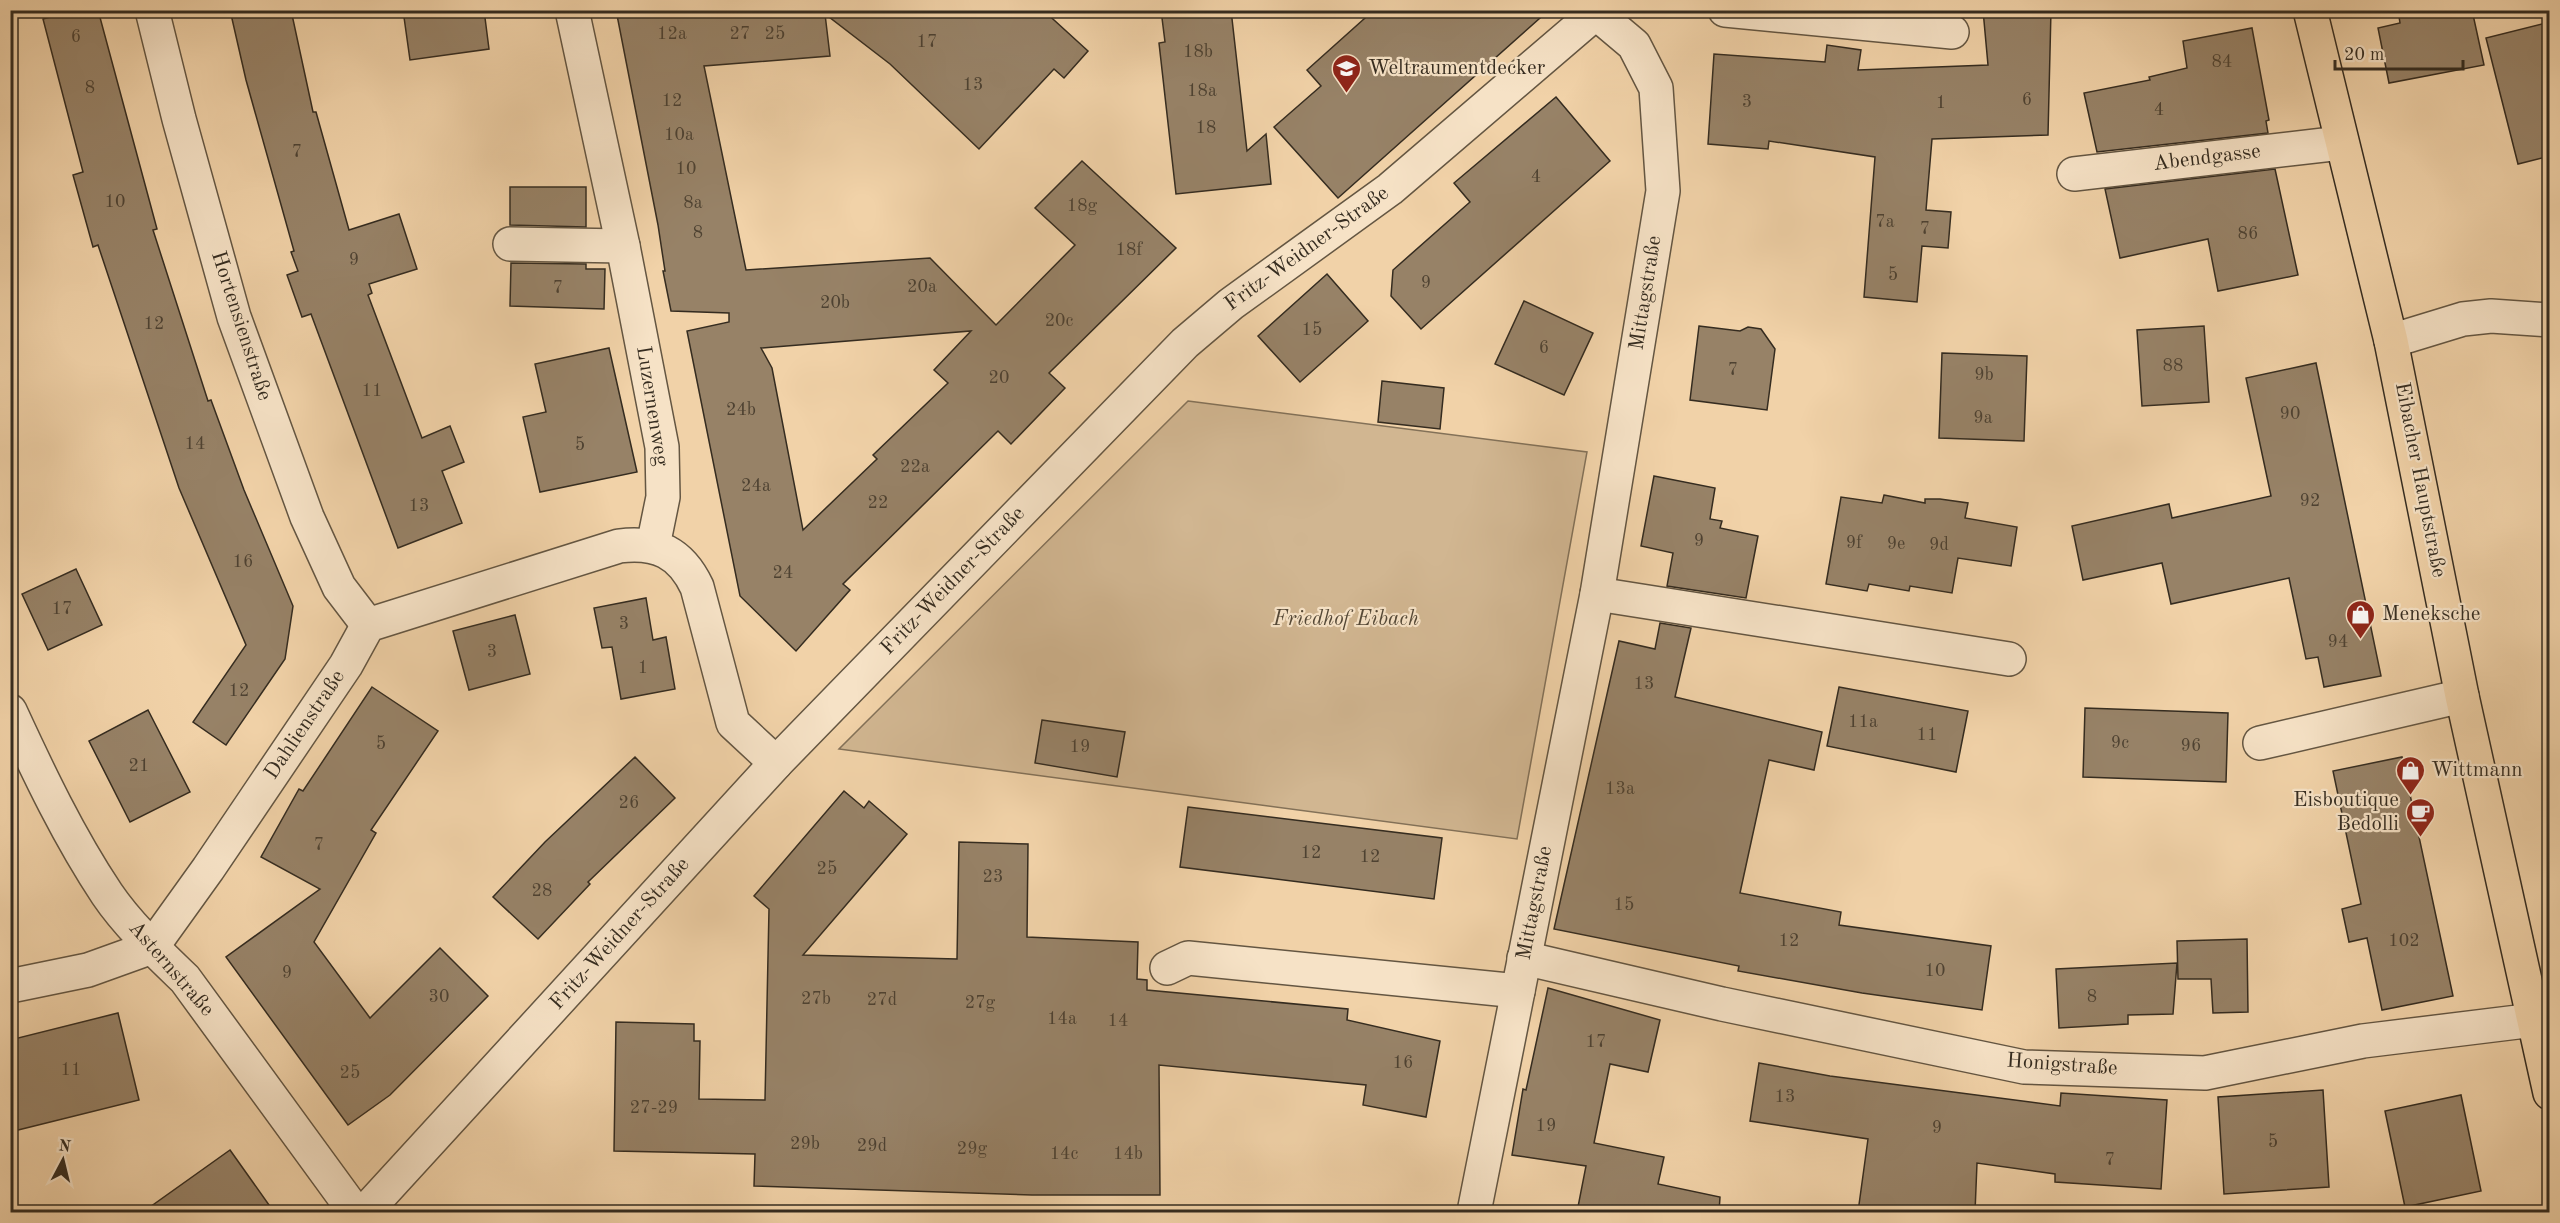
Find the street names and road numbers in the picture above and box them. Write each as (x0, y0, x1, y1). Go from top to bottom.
street label: Abendgasse (2152, 141, 2262, 175)
street label: Fritz-Weidner-Straße (1221, 183, 1393, 315)
street label: Mittagstraße (1627, 234, 1665, 352)
street label: Hortensienstraße (207, 249, 275, 403)
street label: Luzernenweg (632, 344, 672, 468)
street label: Eibacher Hauptstraße (2391, 381, 2449, 579)
street label: Fritz-Weidner-Straße (877, 503, 1029, 659)
street label: Dahlienstraße (261, 667, 349, 783)
street label: Mittagstraße (1514, 844, 1556, 962)
street label: Fritz-Weidner-Straße (546, 854, 694, 1014)
street label: Asternstraße (124, 917, 218, 1021)
street label: Honigstraße (2006, 1051, 2118, 1079)

